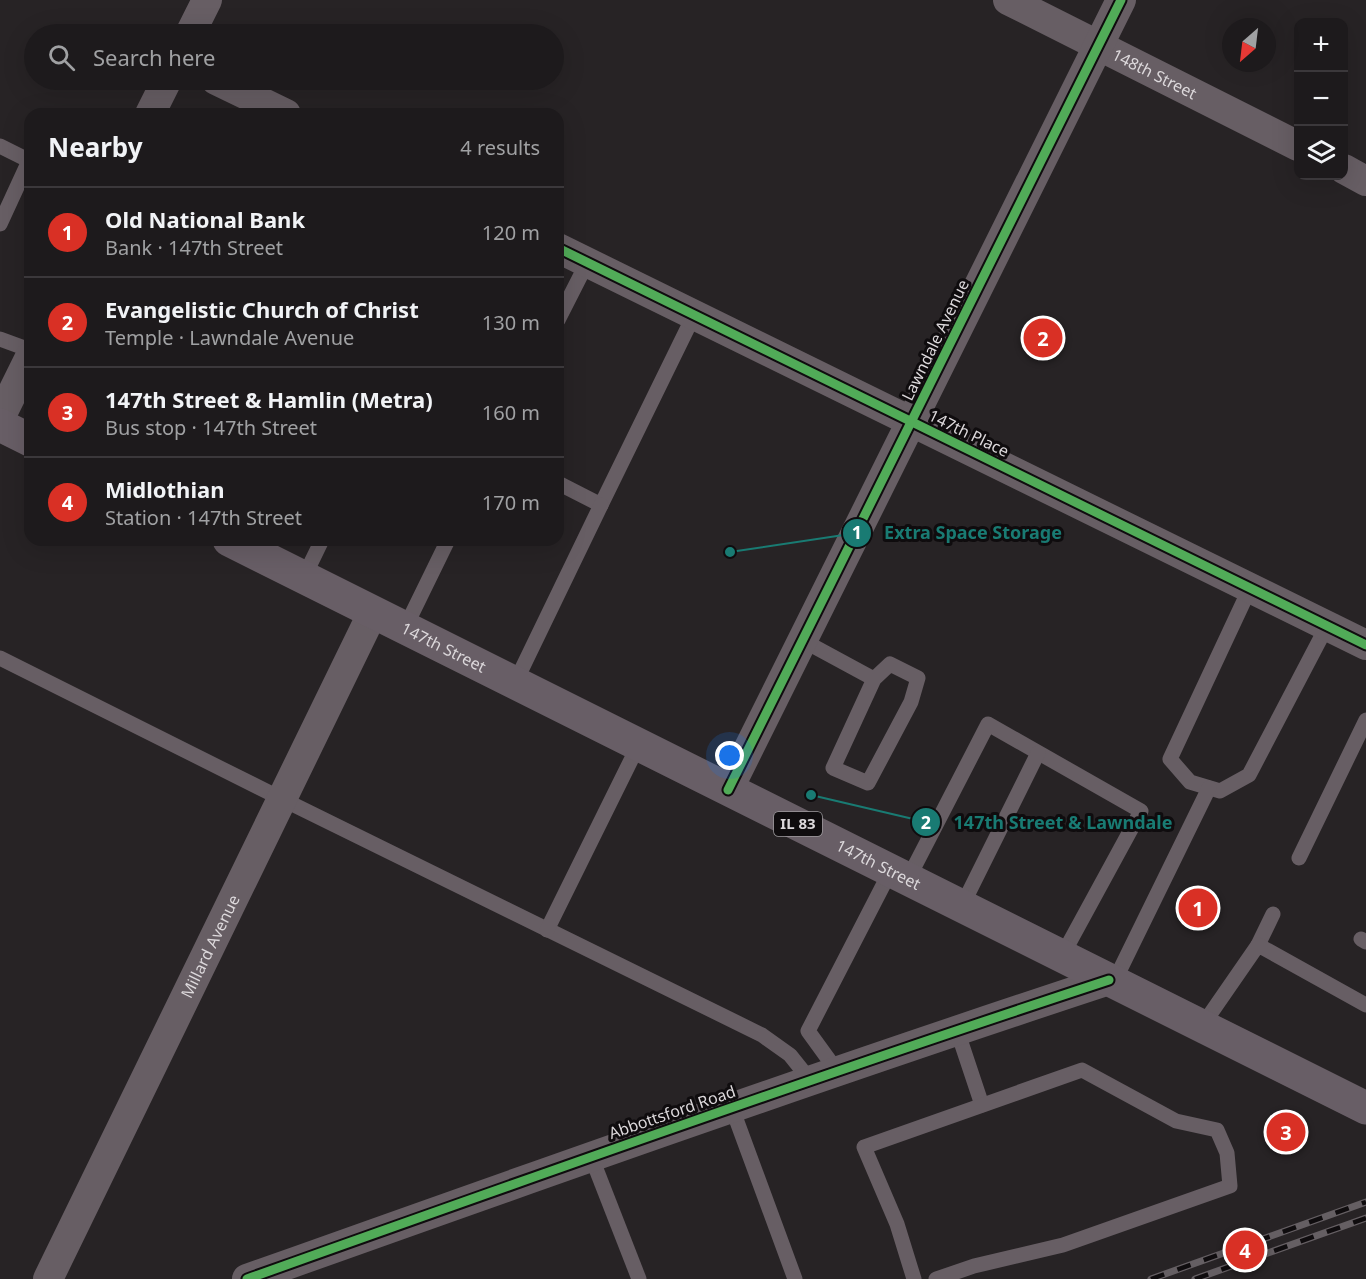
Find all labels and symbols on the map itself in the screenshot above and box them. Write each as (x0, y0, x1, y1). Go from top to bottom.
north arrow (1222, 18, 1276, 72)
street label: 148th Street (1108, 43, 1201, 104)
street label: Lawndale Avenue (896, 276, 974, 404)
pin: 2 (1024, 316, 1062, 360)
street label: 147th Place (925, 404, 1013, 462)
callout: Extra Space Storage (842, 515, 1074, 551)
text: 1 (852, 520, 862, 544)
text: Extra Space Storage (884, 520, 1062, 544)
street label: 147th Street (398, 617, 490, 678)
your location (715, 741, 744, 770)
callout: 147th Street & Lawndale (911, 804, 1184, 840)
text: 2 (921, 810, 931, 834)
text: 147th Street & Lawndale (954, 810, 1172, 834)
road number: IL 83 (774, 812, 822, 836)
street label: 147th Street (832, 834, 925, 895)
pin: 1 (1178, 886, 1218, 930)
street label: Millard Avenue (176, 891, 245, 1002)
street label: Abbottsford Road (606, 1080, 738, 1144)
pin: 3 (1266, 1110, 1306, 1154)
pin: 4 (1226, 1228, 1264, 1272)

